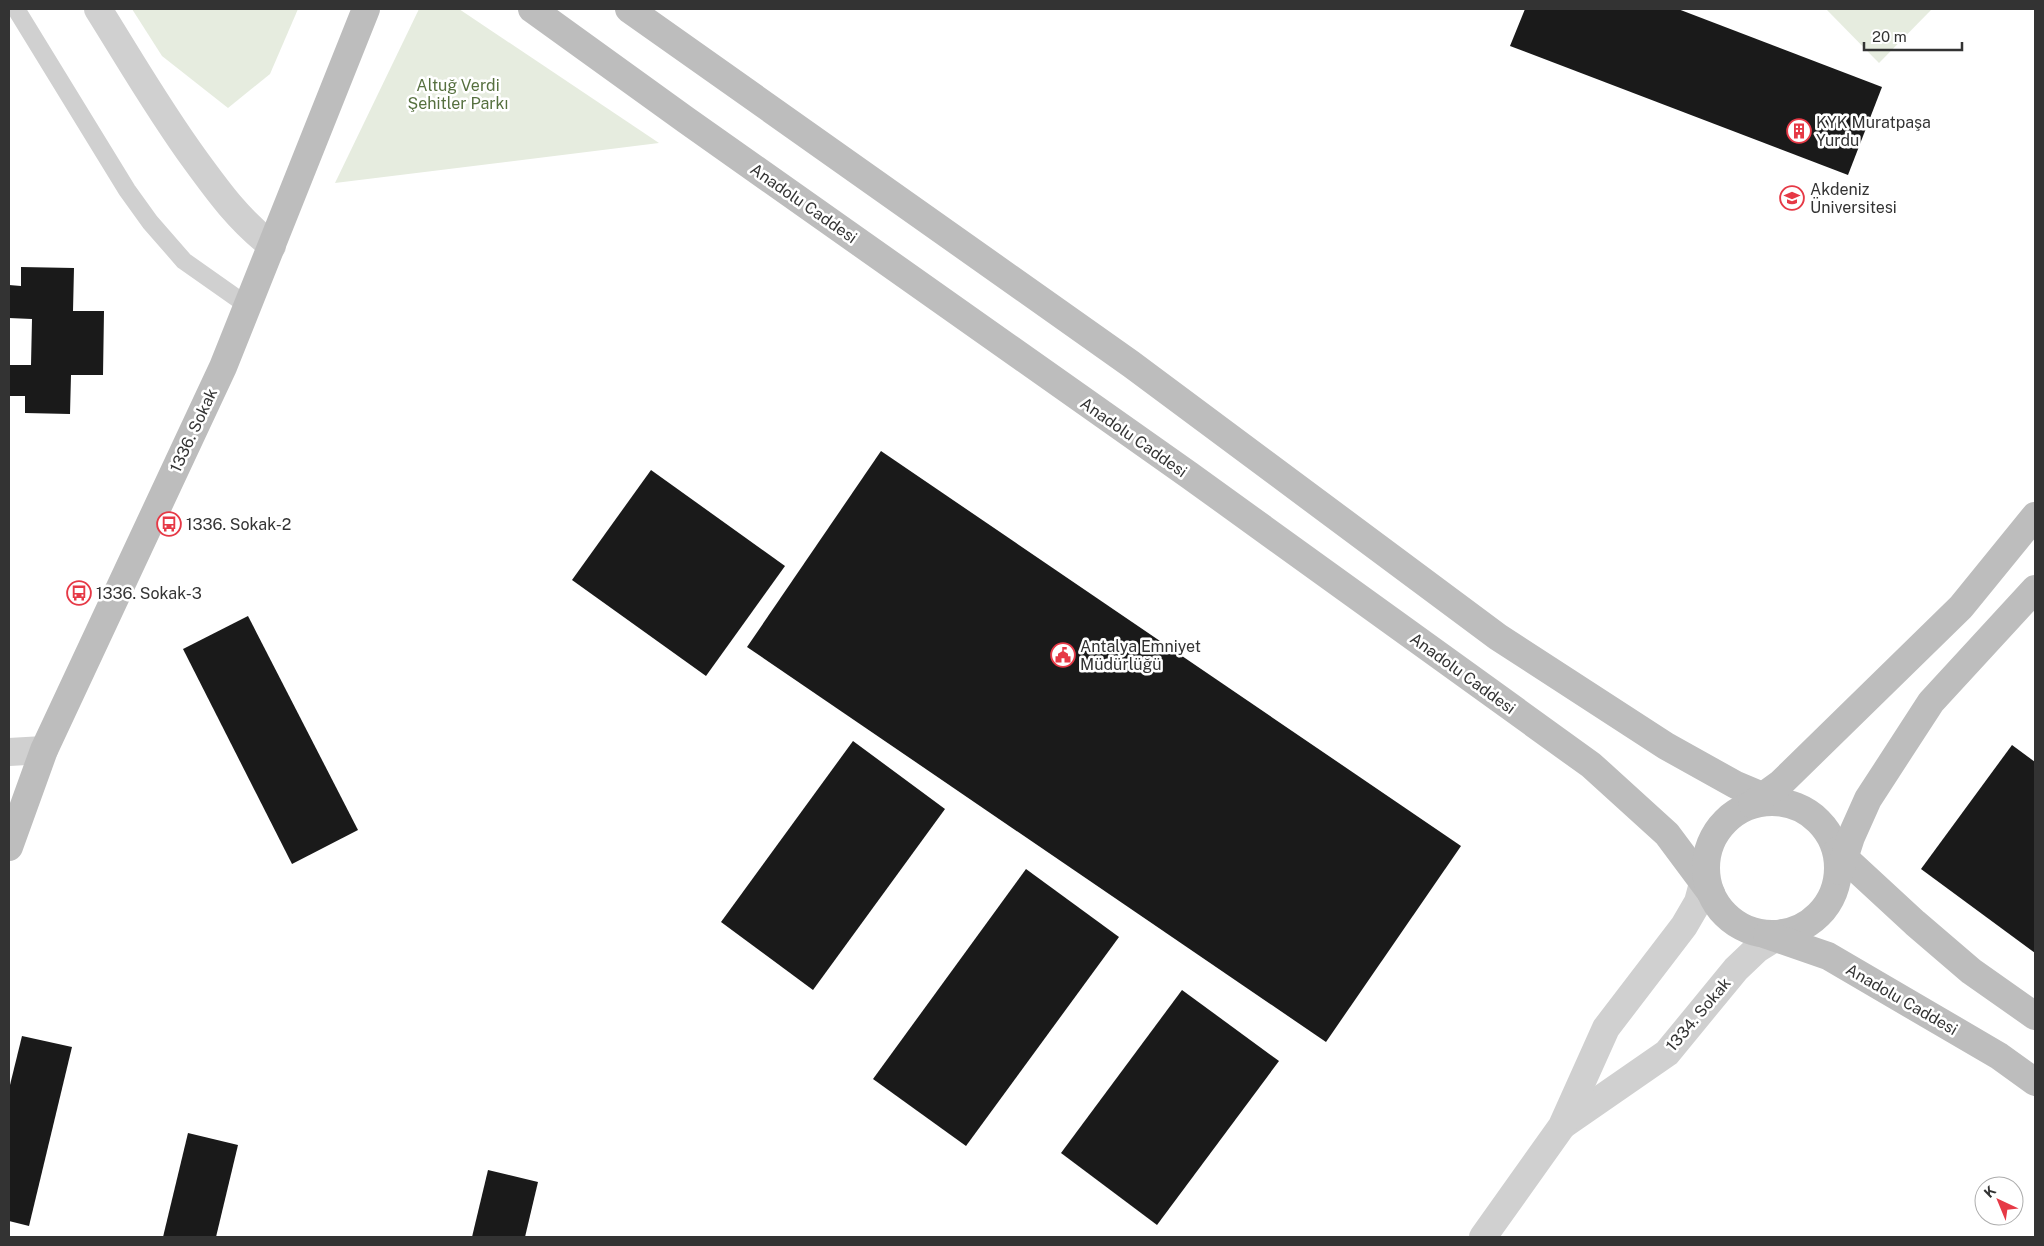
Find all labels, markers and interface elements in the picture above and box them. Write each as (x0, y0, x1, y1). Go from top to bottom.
scale bar (1864, 20, 1962, 52)
text: 20 m (1872, 28, 1907, 45)
park label: Altuğ Verdi Şehitler Parkı (408, 76, 508, 113)
place label: KYK Muratpaşa Yurdu (1816, 113, 1931, 150)
building icon: KYK Muratpaşa Yurdu (1786, 118, 1812, 144)
street label: Anadolu Caddesi (747, 160, 861, 247)
place label: Akdeniz Üniversitesi (1810, 180, 1897, 217)
school or university icon: Akdeniz Üniversitesi (1779, 185, 1805, 211)
street label: 1336. Sokak (166, 385, 221, 475)
street label: Anadolu Caddesi (1077, 394, 1191, 481)
bus stop icon: 1336. Sokak-2 (156, 511, 182, 537)
place label: 1336. Sokak-2 (186, 515, 291, 534)
bus stop icon: 1336. Sokak-3 (66, 580, 92, 606)
place label: 1336. Sokak-3 (96, 584, 202, 603)
street label: Anadolu Caddesi (1406, 629, 1519, 718)
place label: Antalya Emniyet Müdürlüğü (1080, 637, 1201, 674)
public building icon: Antalya Emniyet Müdürlüğü (1050, 642, 1076, 668)
street label: Anadolu Caddesi (1843, 960, 1961, 1039)
street label: 1334. Sokak (1662, 974, 1735, 1055)
north arrow (1974, 1176, 2024, 1226)
text: K (1981, 1182, 1999, 1201)

